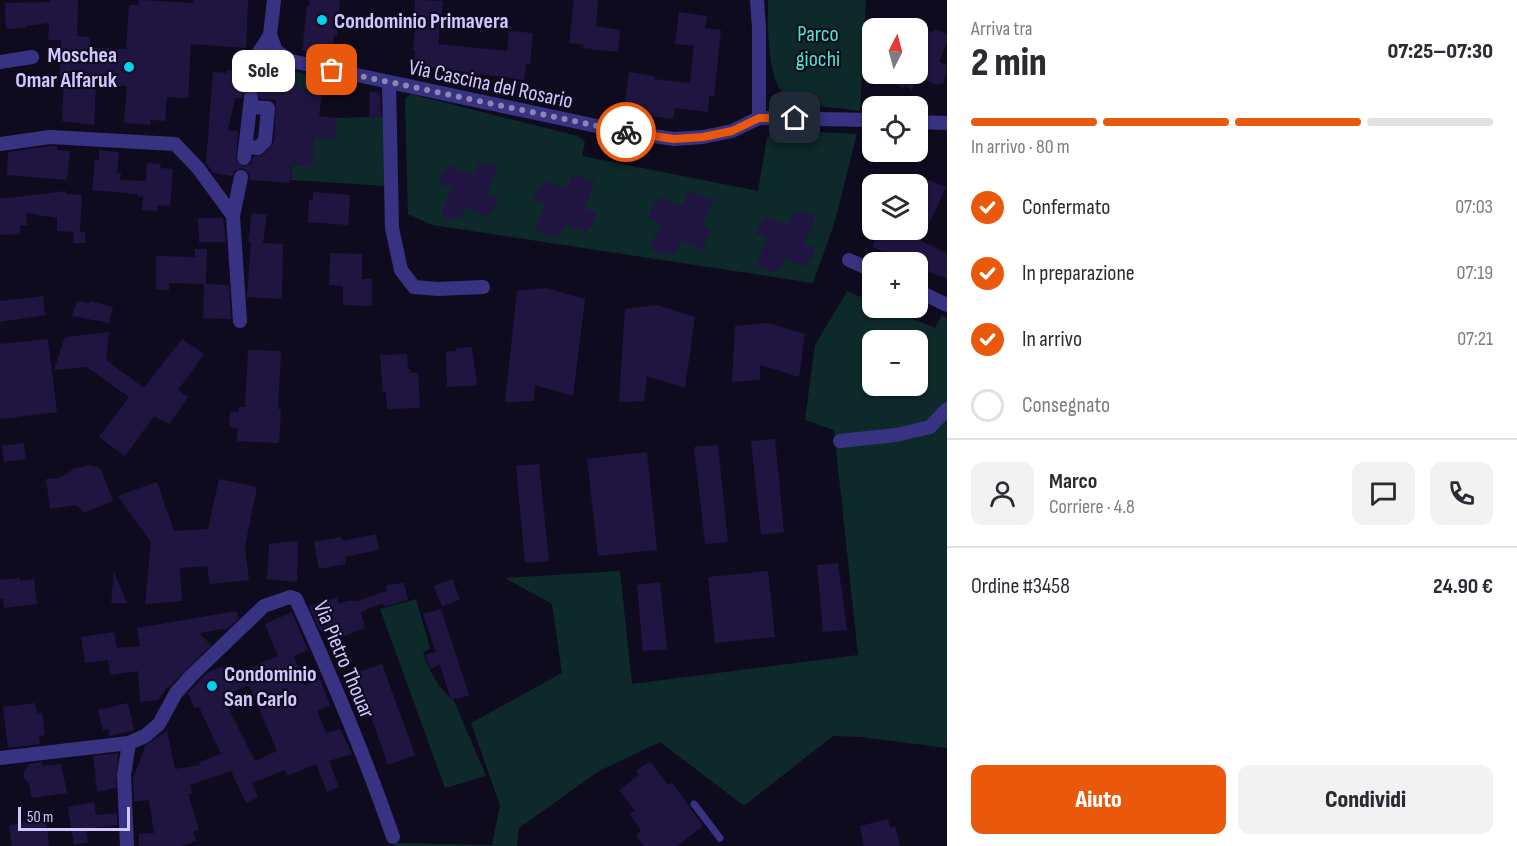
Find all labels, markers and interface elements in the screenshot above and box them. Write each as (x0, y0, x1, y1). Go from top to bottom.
place label: Condominio Primavera (334, 8, 509, 35)
marker: Condominio Primavera (315, 13, 329, 27)
text: Arriva tra (971, 17, 1033, 41)
north arrow (862, 18, 928, 84)
map controls (862, 18, 928, 396)
park label: Parco giochi (796, 21, 840, 73)
text: 07:25–07:30 (1387, 38, 1493, 65)
text: 2 min (971, 40, 1047, 87)
place label: Moschea Omar Alfaruk (15, 42, 118, 94)
pin (306, 44, 357, 95)
callout: Sole (233, 49, 296, 91)
icon: bag (315, 53, 348, 86)
street label: Via Cascina del Rosario (406, 54, 575, 115)
text: Sole (248, 59, 279, 83)
marker: Moschea Omar Alfaruk (122, 60, 136, 74)
pin (769, 92, 820, 143)
button: locate (862, 96, 928, 162)
icon: home (778, 101, 811, 134)
courier (596, 102, 656, 162)
icon: bike (610, 116, 643, 149)
text: In arrivo · 80 m (971, 135, 1070, 159)
button: layers (862, 174, 928, 240)
icon: check (971, 191, 1004, 224)
text: Confermato (1022, 194, 1110, 221)
text: 07:03 (1455, 195, 1493, 219)
button: + (862, 252, 928, 318)
icon: check (971, 257, 1004, 290)
text: In preparazione (1022, 260, 1135, 287)
text: 07:19 (1457, 261, 1493, 285)
icon: check (971, 323, 1004, 356)
text: In arrivo (1022, 326, 1082, 353)
text: 07:21 (1457, 327, 1493, 351)
button: − (862, 330, 928, 396)
text: Consegnato (1022, 392, 1110, 419)
button: person (971, 462, 1034, 525)
button: chat (1352, 462, 1415, 525)
button: phone (1430, 462, 1493, 525)
text: Marco (1049, 468, 1097, 495)
text: Corriere · 4.8 (1049, 495, 1135, 519)
text: Ordine #3458 (971, 573, 1070, 600)
text: 24.90 € (1433, 573, 1493, 600)
street label: Via Pietro Thouar (307, 597, 380, 722)
place label: Condominio San Carlo (224, 661, 317, 713)
marker: Condominio San Carlo (205, 679, 219, 693)
button: Aiuto (971, 765, 1226, 834)
button: Condividi (1238, 765, 1493, 834)
scale bar (18, 804, 130, 832)
text: 50 m (27, 808, 53, 827)

